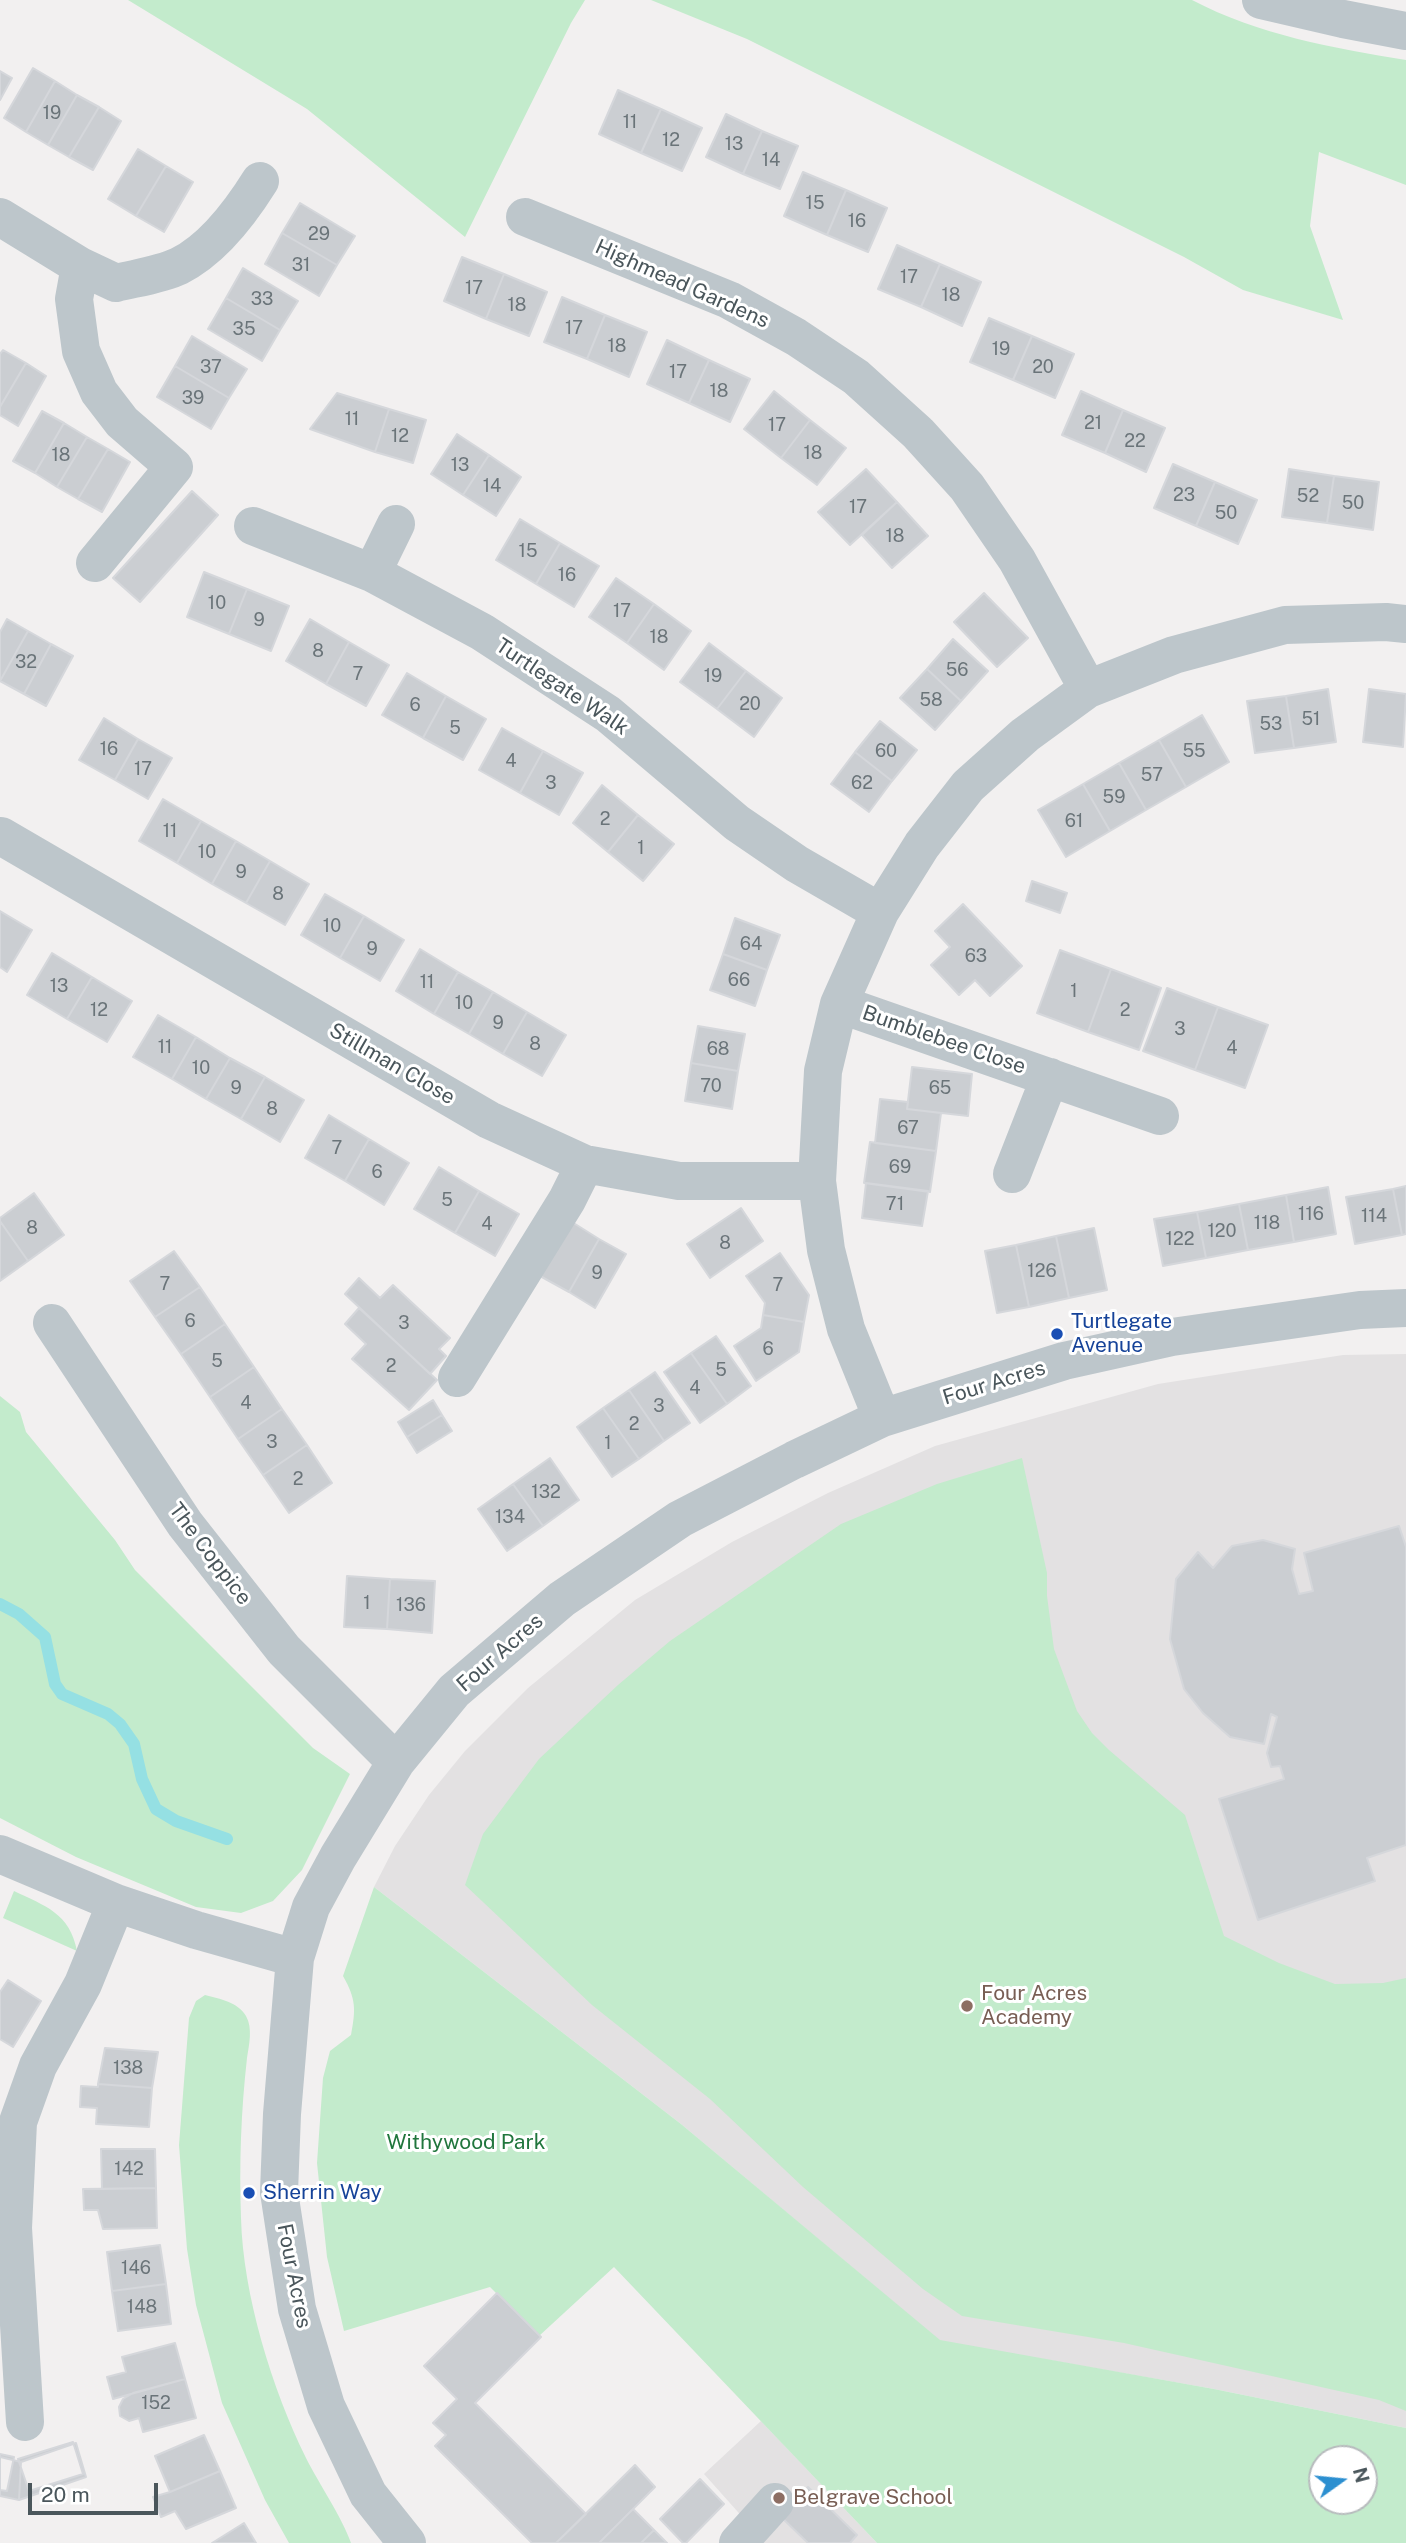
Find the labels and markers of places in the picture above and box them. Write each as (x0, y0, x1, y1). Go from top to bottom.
place label: Turtlegate Avenue (1071, 1309, 1172, 1359)
marker: Turtlegate Avenue (1049, 1326, 1065, 1342)
place label: Four Acres Academy (981, 1981, 1087, 2031)
marker: Four Acres Academy (959, 1998, 975, 2014)
place label: Sherrin Way (263, 2180, 382, 2206)
marker: Sherrin Way (241, 2185, 257, 2201)
place label: Belgrave School (793, 2485, 953, 2511)
marker: Belgrave School (771, 2490, 787, 2506)

